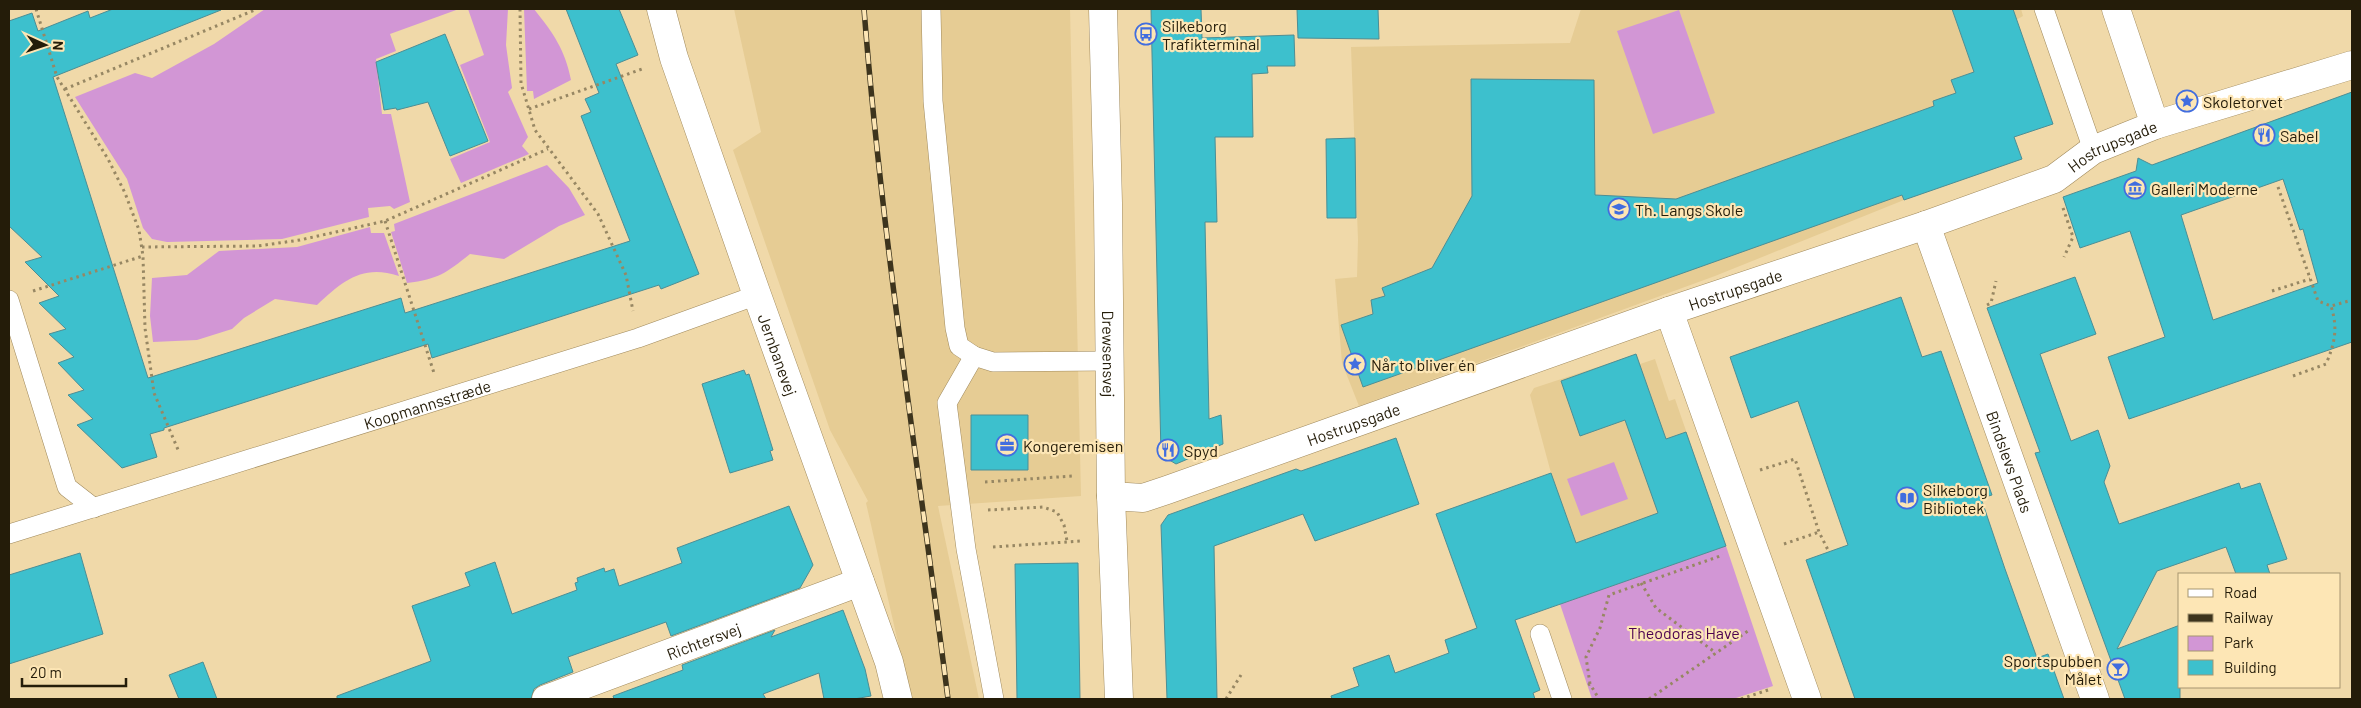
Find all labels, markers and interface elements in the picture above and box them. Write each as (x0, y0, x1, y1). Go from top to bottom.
place label: Silkeborg Trafikterminal (1162, 16, 1260, 53)
north arrow (20, 20, 70, 70)
bus stop icon: Silkeborg Trafikterminal (1134, 22, 1158, 46)
text: N (50, 41, 67, 51)
place icon: Skoletorvet (2175, 89, 2199, 113)
place label: Skoletorvet (2203, 92, 2283, 111)
street label: Hostrupsgade (2063, 116, 2160, 175)
restaurant icon: Sabel (2252, 123, 2276, 147)
place label: Sabel (2280, 126, 2318, 145)
museum icon: Galleri Moderne (2123, 176, 2147, 200)
place label: Galleri Moderne (2151, 179, 2258, 198)
school or university icon: Th. Langs Skole (1607, 197, 1631, 221)
place label: Th. Langs Skole (1635, 200, 1743, 219)
street label: Hostrupsgade (1686, 264, 1784, 313)
street label: Drewsensvej (1100, 310, 1119, 397)
street label: Jernbanevej (755, 311, 802, 398)
place icon: Når to bliver én (1343, 352, 1367, 376)
place label: Når to bliver én (1371, 355, 1475, 374)
street label: Koopmannsstræde (361, 375, 493, 432)
street label: Hostrupsgade (1304, 398, 1402, 449)
street label: Bindslevs Plads (1983, 408, 2037, 515)
office icon: Kongeremisen (995, 433, 1019, 457)
place label: Kongeremisen (1023, 436, 1123, 455)
restaurant icon: Spyd (1156, 438, 1180, 462)
place label: Spyd (1184, 441, 1218, 460)
place label: Silkeborg Bibliotek (1923, 480, 1988, 517)
library icon: Silkeborg Bibliotek (1895, 486, 1919, 510)
legend (2178, 573, 2341, 688)
text: Road (2224, 583, 2257, 601)
text: Railway (2224, 608, 2273, 626)
street label: Richtersvej (664, 618, 743, 663)
park label: Theodoras Have (1628, 623, 1740, 642)
text: Park (2224, 633, 2254, 651)
place label: Sportspubben Målet (2004, 651, 2102, 688)
scale bar (22, 656, 126, 688)
bar icon: Sportspubben Målet (2106, 657, 2130, 681)
text: Building (2224, 658, 2277, 676)
text: 20 m (30, 663, 62, 681)

